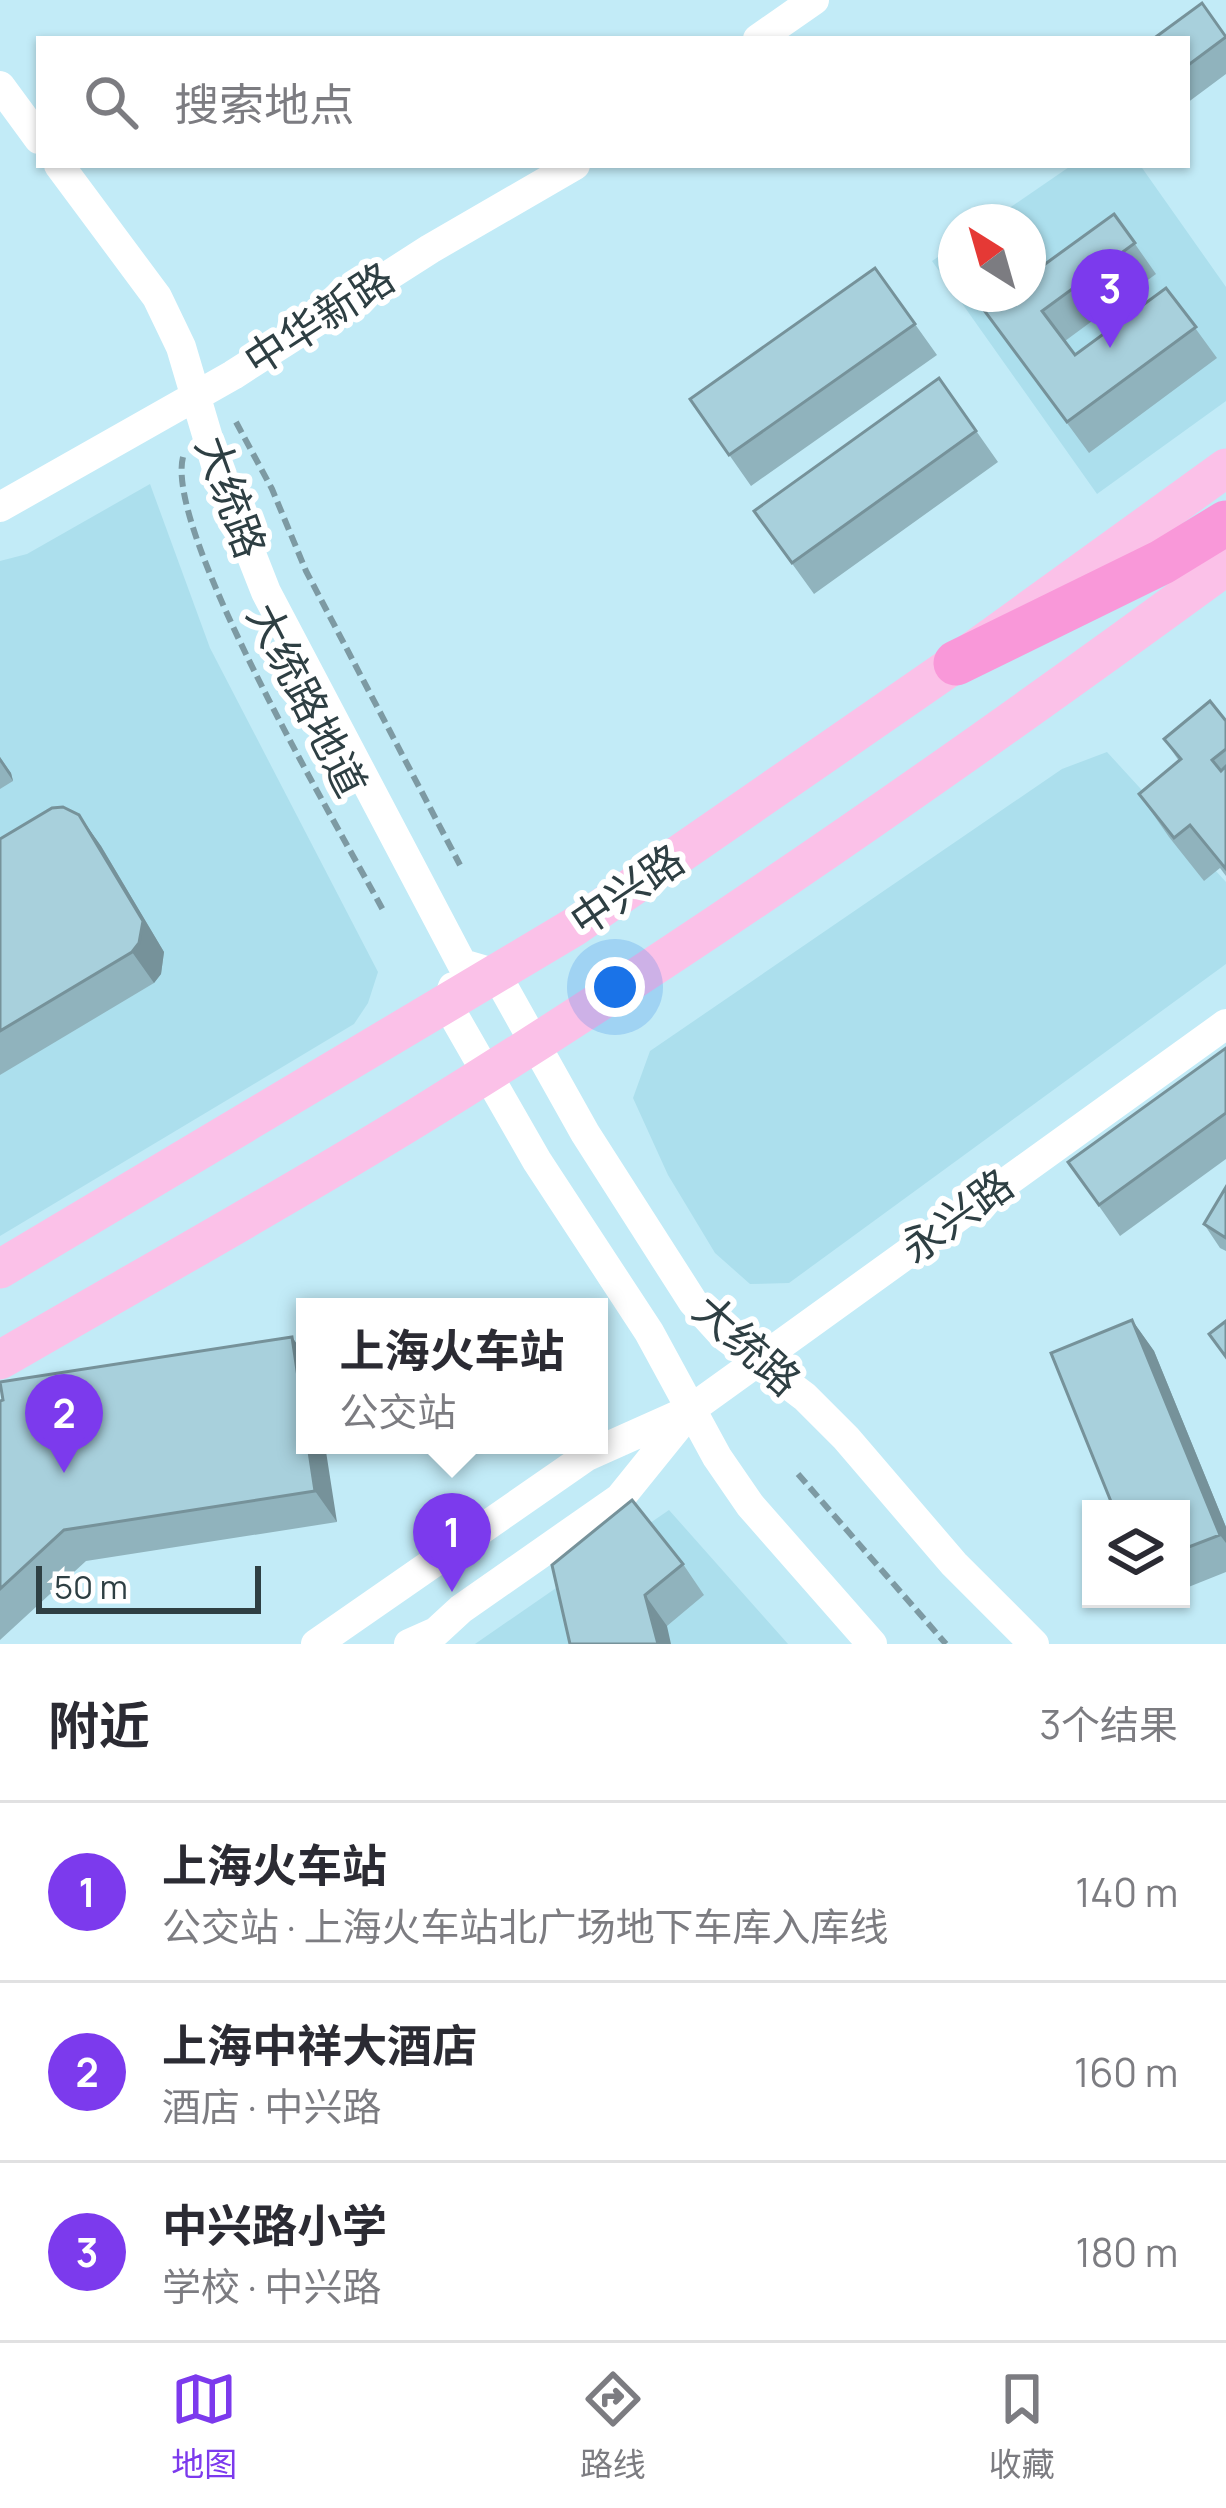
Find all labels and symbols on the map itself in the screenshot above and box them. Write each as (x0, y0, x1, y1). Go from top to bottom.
north arrow (938, 204, 1046, 312)
street label: 中华新路 (232, 248, 405, 388)
pin: 3 (1071, 249, 1149, 348)
street label: 大统路 (183, 428, 281, 566)
street label: 大统路地道 (234, 593, 381, 806)
street label: 中兴路 (558, 830, 695, 948)
your location (585, 957, 645, 1017)
street label: 永兴路 (888, 1155, 1024, 1276)
street label: 大统路 (681, 1281, 814, 1408)
pin: 2 (25, 1374, 103, 1473)
pin: 1 (413, 1493, 491, 1592)
scale bar (36, 1560, 261, 1613)

